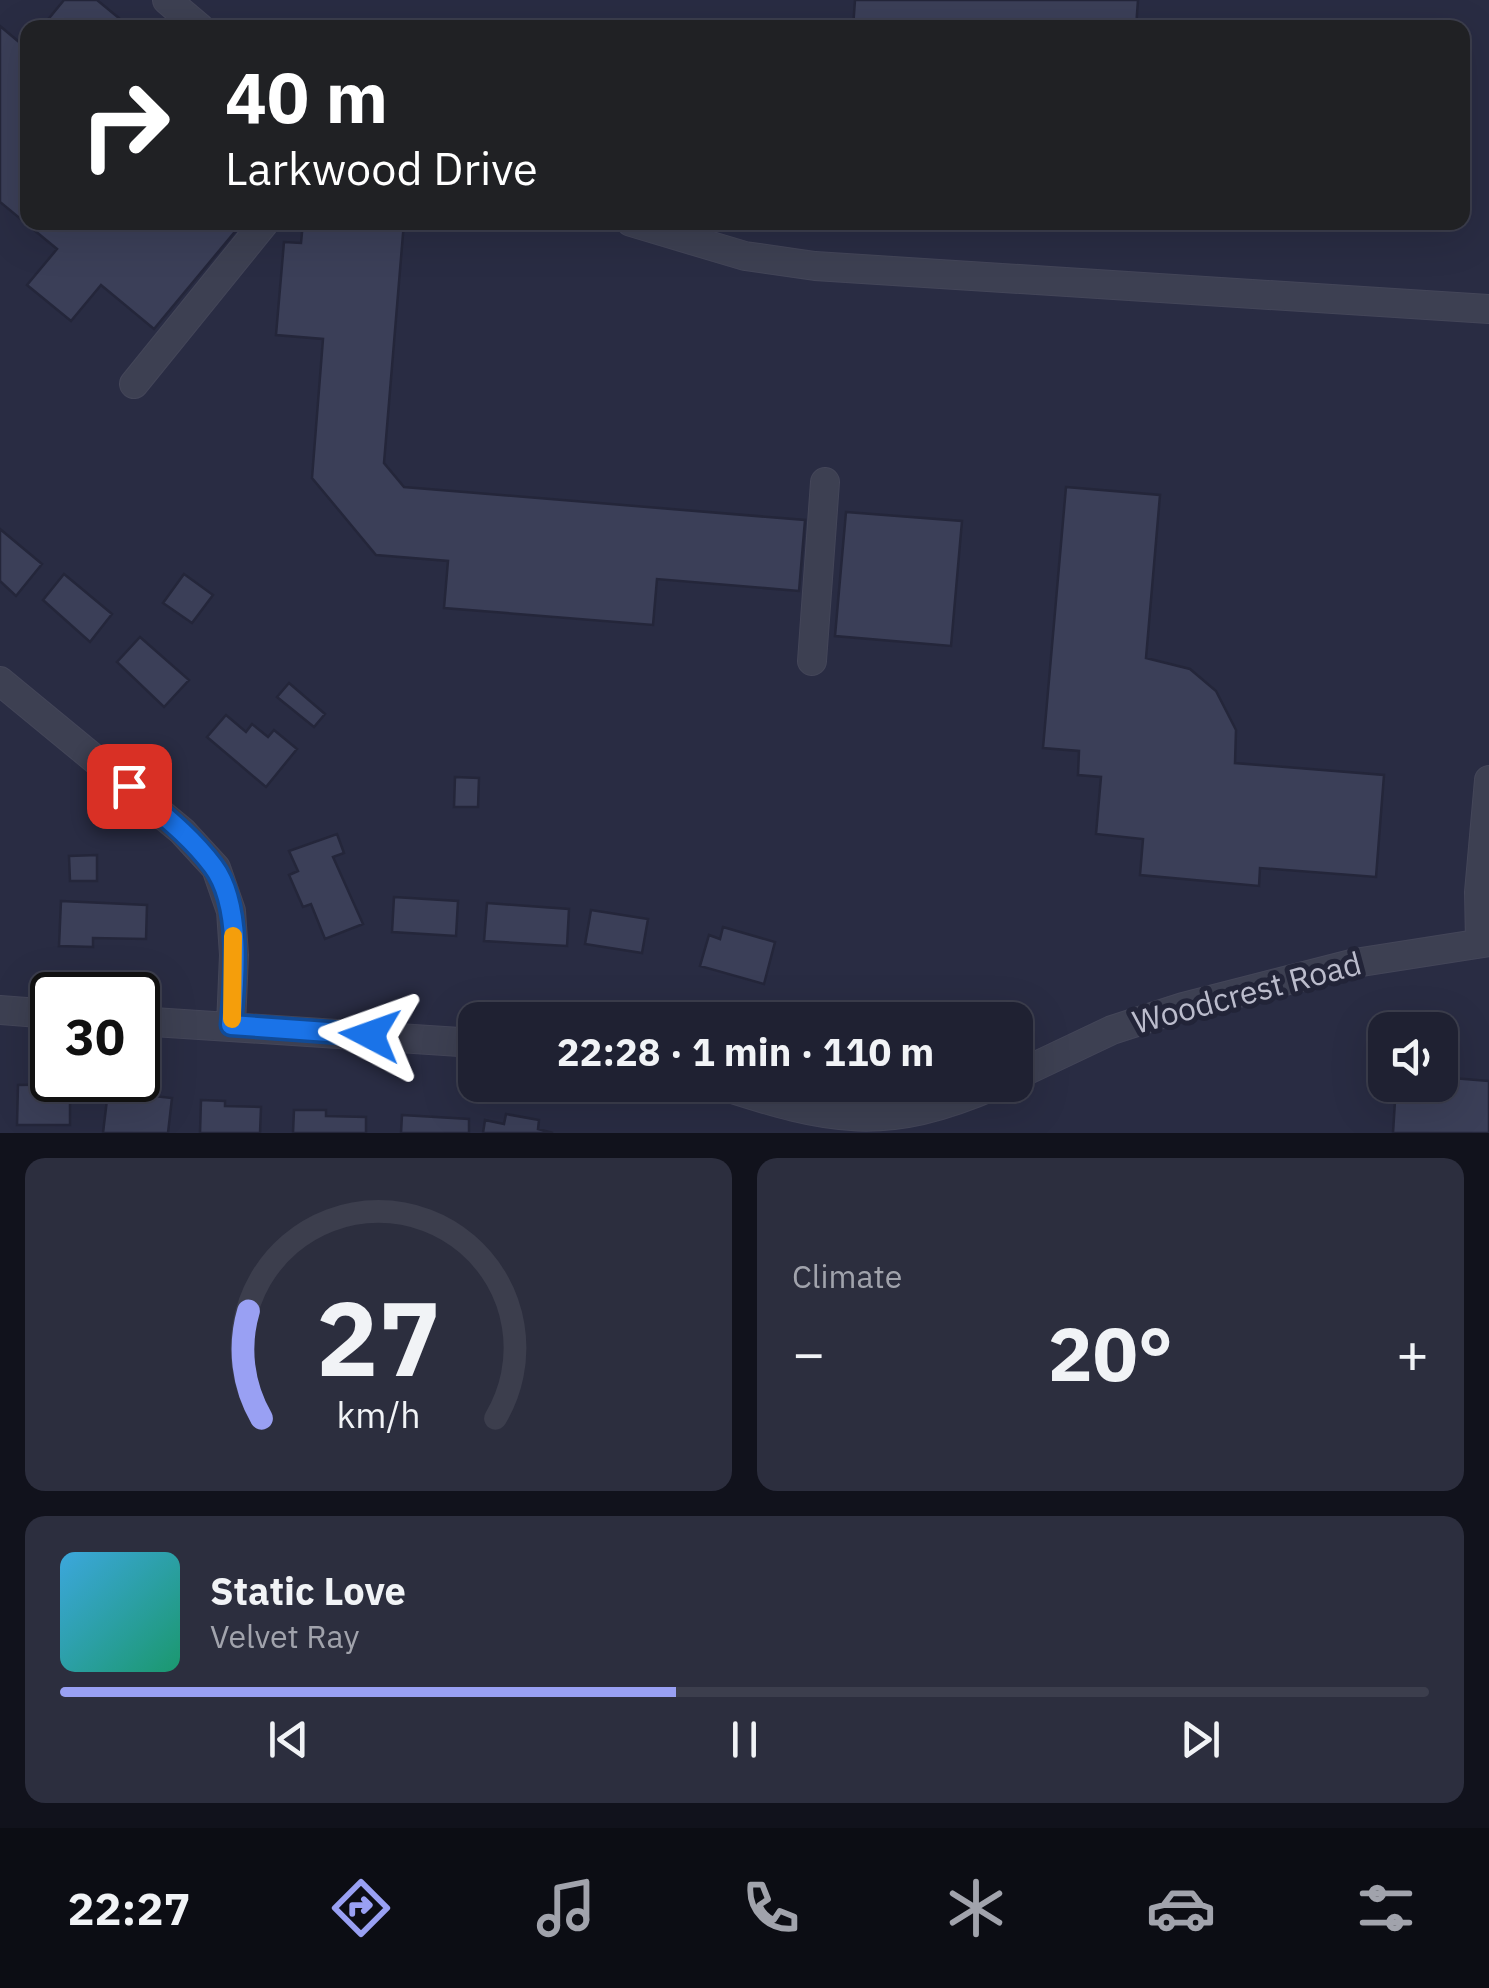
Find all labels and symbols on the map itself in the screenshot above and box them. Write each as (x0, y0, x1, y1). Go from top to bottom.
pin (87, 744, 172, 829)
street label: Woodcrest Road (1128, 941, 1366, 1043)
speed limit sign: 30 (30, 972, 160, 1102)
position arrow (318, 983, 422, 1087)

